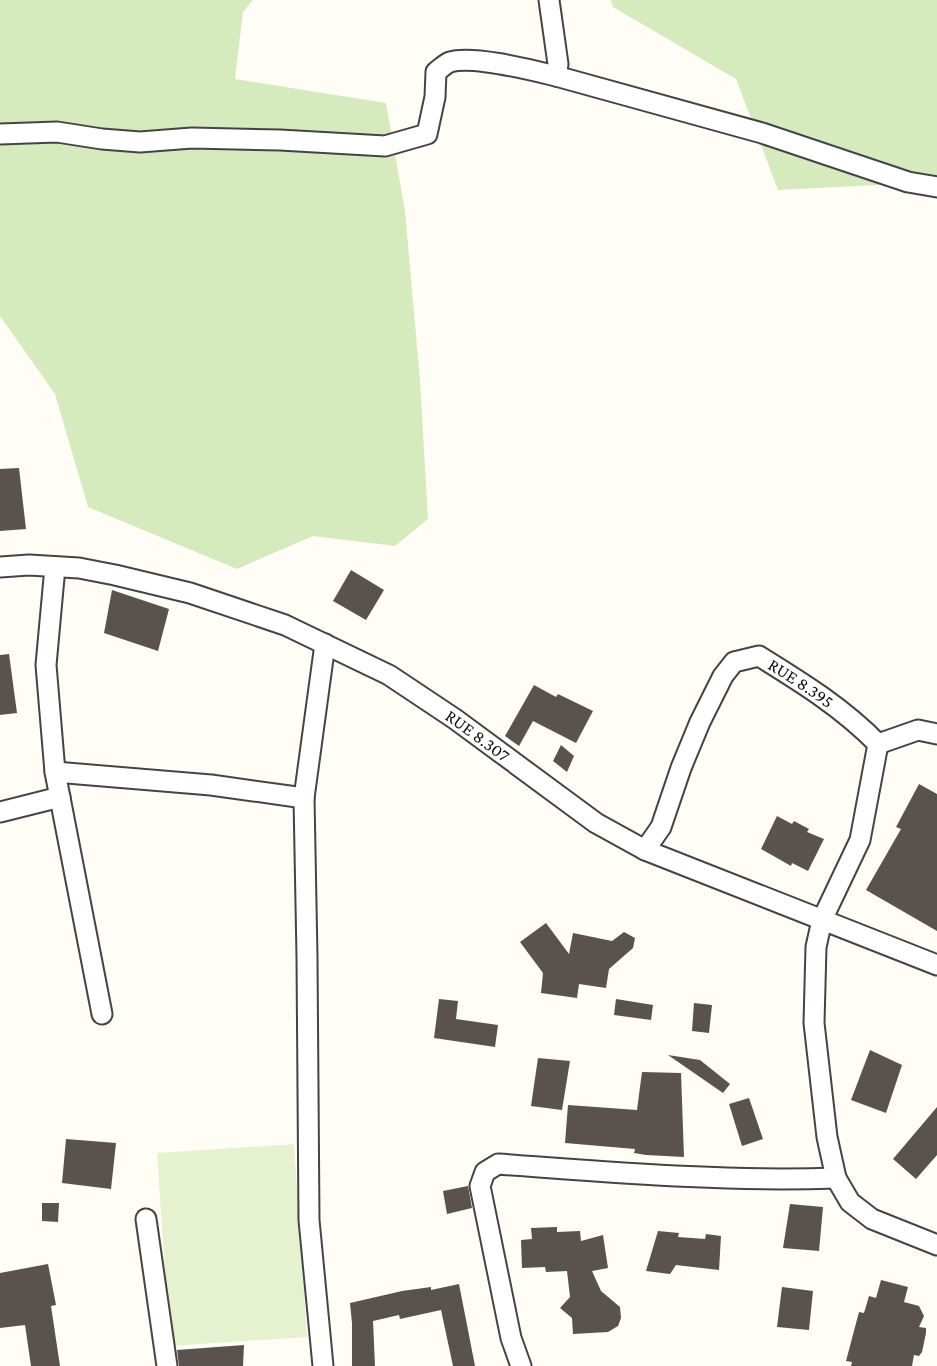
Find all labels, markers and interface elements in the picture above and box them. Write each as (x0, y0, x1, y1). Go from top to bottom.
street label: RUE 8.395 (765, 654, 838, 712)
street label: RUE 8.307 (442, 706, 514, 766)

